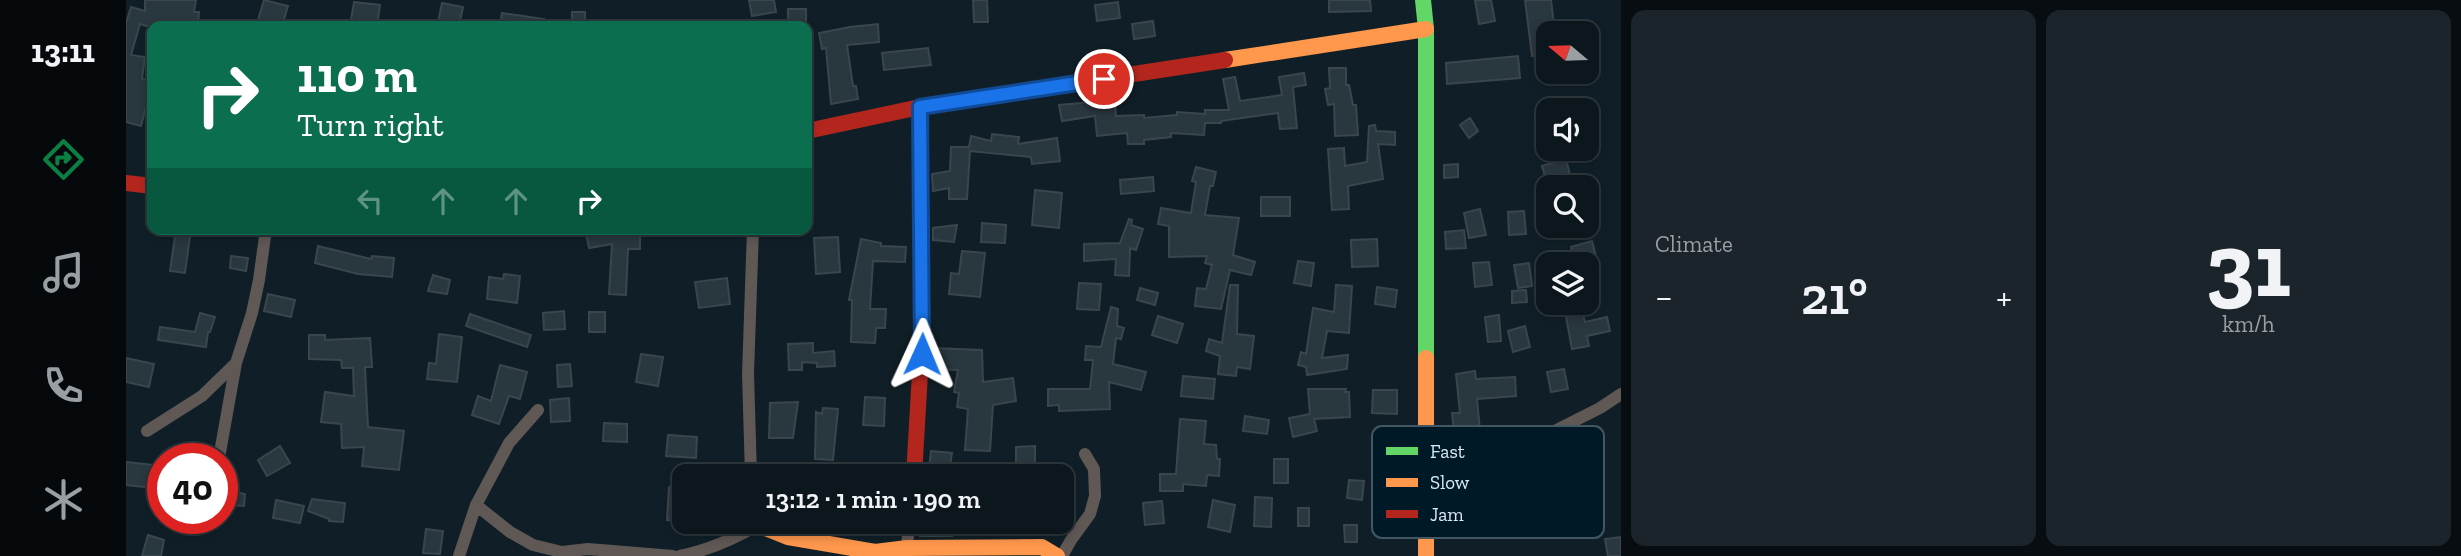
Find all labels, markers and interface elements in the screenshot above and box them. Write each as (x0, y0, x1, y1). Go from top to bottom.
north arrow (1536, 21, 1600, 84)
map controls (1536, 21, 1599, 315)
text: 13:11 (31, 32, 95, 70)
text: 110 m (297, 46, 417, 105)
icon: right (182, 49, 273, 140)
pin (1074, 49, 1134, 109)
icon: arrive (1085, 60, 1123, 98)
button: sound (1536, 98, 1599, 161)
text: Turn right (297, 106, 444, 144)
icon: directions (39, 135, 88, 184)
button: search (1536, 175, 1599, 238)
icon: left (351, 182, 389, 220)
icon: ahead (424, 182, 462, 220)
icon: ahead (497, 182, 535, 220)
icon: right (570, 182, 608, 220)
text: 31 (2206, 210, 2291, 319)
text: Climate (1655, 230, 1733, 258)
icon: music (39, 248, 88, 297)
button: layers (1536, 252, 1599, 315)
text: 21° (1801, 265, 1868, 327)
text: − (1655, 274, 1673, 320)
text: + (1996, 274, 2012, 320)
text: km/h (2222, 310, 2275, 338)
position arrow (885, 317, 959, 391)
icon: phone (39, 361, 88, 410)
legend (1372, 426, 1604, 538)
text: Fast (1430, 440, 1465, 463)
speed limit sign: 40 (147, 443, 238, 534)
text: Slow (1430, 471, 1470, 494)
icon: climate (39, 475, 88, 524)
text: 13:12 · 1 min · 190 m (766, 483, 980, 515)
text: Jam (1430, 503, 1464, 526)

